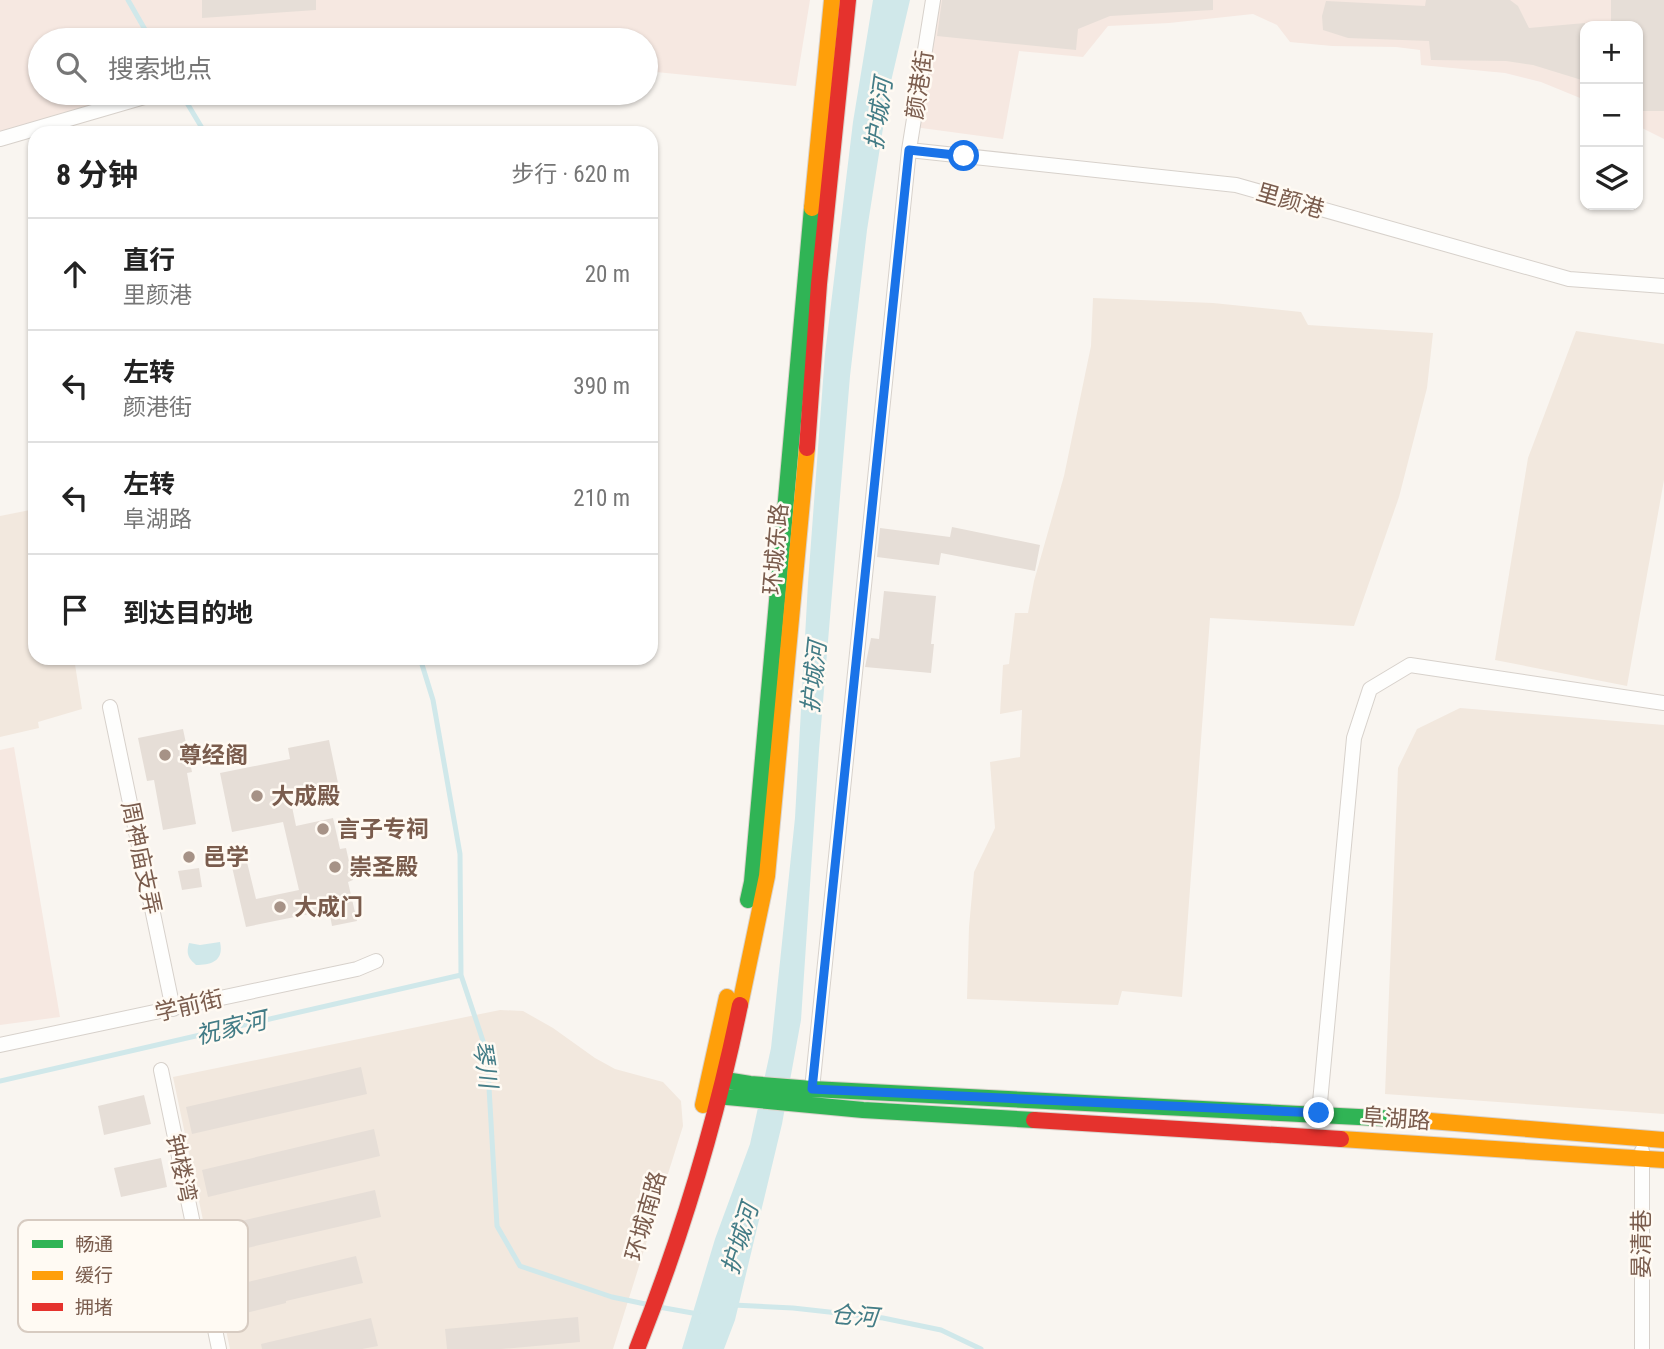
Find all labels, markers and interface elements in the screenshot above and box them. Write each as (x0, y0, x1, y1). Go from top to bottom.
map controls (1580, 21, 1643, 210)
button: + (1580, 21, 1643, 84)
search box (28, 28, 658, 105)
icon: search (52, 48, 90, 86)
street label: 颜港街 (901, 49, 939, 121)
text: 搜索地点 (108, 54, 212, 84)
water label: 护城河 (860, 72, 898, 152)
button: − (1580, 84, 1643, 147)
route start (948, 140, 979, 171)
button: layers (1580, 147, 1643, 210)
text: 8 分钟 (56, 157, 138, 192)
text: 步行 · 620 m (511, 161, 630, 188)
street label: 里颜港 (1253, 179, 1327, 223)
text: 直行 (123, 245, 175, 275)
icon: ahead (56, 255, 94, 293)
text: 20 m (585, 261, 630, 288)
text: 里颜港 (123, 282, 192, 309)
text: 左转 (123, 357, 175, 387)
icon: left (56, 367, 94, 405)
text: 390 m (573, 373, 630, 400)
text: 颜港街 (123, 394, 192, 421)
text: 左转 (123, 469, 175, 499)
icon: left (56, 479, 94, 517)
text: 210 m (573, 485, 630, 512)
street label: 环城东路 (759, 502, 793, 596)
text: 阜湖路 (123, 506, 192, 533)
icon: arrive (56, 591, 94, 629)
text: 到达目的地 (123, 598, 253, 628)
water label: 护城河 (796, 636, 832, 714)
place label: 尊经阁 (179, 742, 248, 769)
marker: 尊经阁 (157, 747, 173, 763)
place label: 大成殿 (271, 783, 340, 810)
marker: 大成殿 (249, 788, 265, 804)
street label: 周神庙支弄 (116, 799, 166, 917)
place label: 言子专祠 (337, 816, 429, 843)
marker: 言子专祠 (315, 821, 331, 837)
place label: 邑学 (203, 844, 249, 871)
marker: 邑学 (181, 849, 197, 865)
place label: 崇圣殿 (349, 854, 418, 881)
marker: 崇圣殿 (327, 859, 343, 875)
place label: 大成门 (294, 894, 363, 921)
marker: 大成门 (272, 899, 288, 915)
street label: 学前街 (152, 985, 226, 1027)
water label: 祝家河 (193, 1005, 273, 1050)
water label: 琴川 (467, 1038, 503, 1093)
route end (1303, 1097, 1334, 1128)
street label: 阜湖路 (1361, 1103, 1431, 1135)
street label: 钟楼湾 (161, 1131, 201, 1205)
street label: 环城南路 (620, 1168, 672, 1264)
water label: 护城河 (716, 1197, 765, 1278)
street label: 晏清巷 (1628, 1210, 1655, 1279)
legend (18, 1220, 248, 1332)
text: 畅通 (75, 1233, 113, 1256)
text: 缓行 (75, 1264, 113, 1287)
text: 拥堵 (75, 1296, 113, 1319)
water label: 仓河 (829, 1300, 883, 1332)

